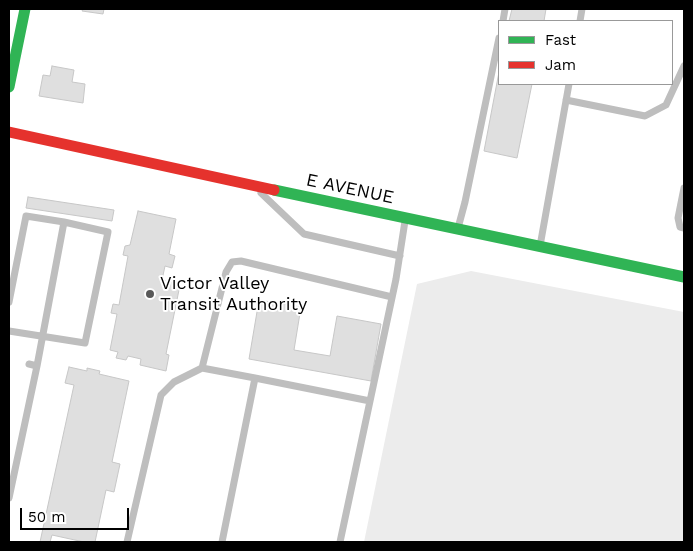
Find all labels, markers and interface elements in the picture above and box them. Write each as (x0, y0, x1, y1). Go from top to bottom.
legend (498, 20, 673, 85)
text: Fast (545, 31, 576, 49)
text: Jam (545, 56, 576, 74)
street label: E AVENUE (304, 169, 396, 209)
place label: Victor Valley Transit Authority (160, 273, 307, 316)
marker: Victor Valley Transit Authority (144, 288, 156, 300)
scale bar (22, 498, 131, 530)
text: 50 m (28, 508, 65, 526)

